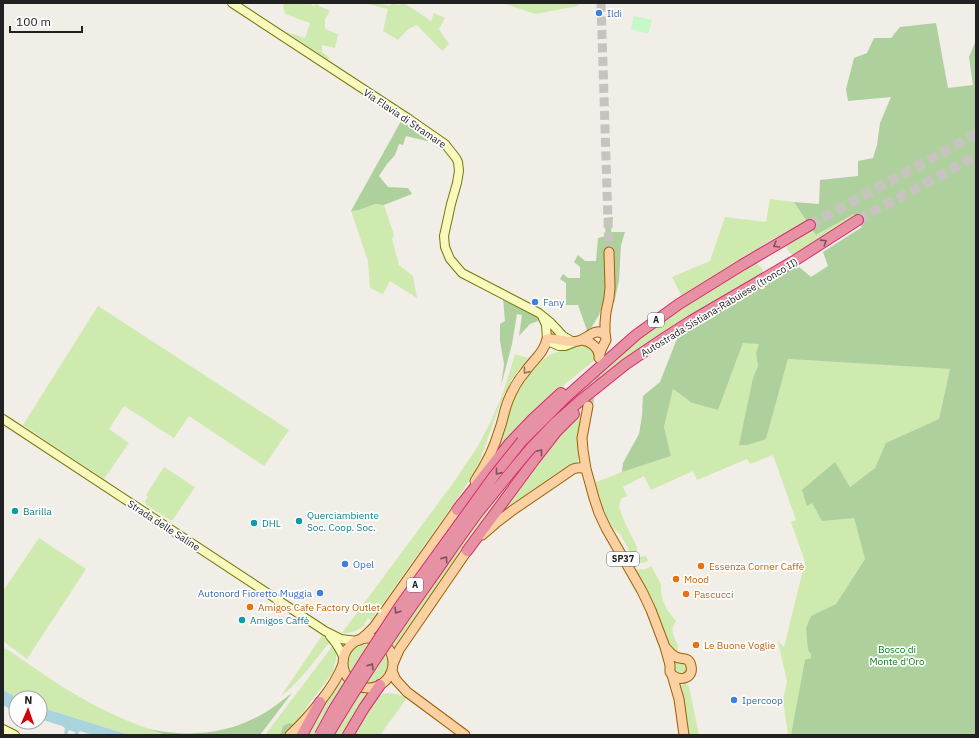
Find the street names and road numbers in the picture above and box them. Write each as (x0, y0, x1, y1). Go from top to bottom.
street label: Via Flavia di Stramare (361, 86, 449, 151)
street label: Autostrada Sistiana-Rabuiese (tronco II) (638, 255, 800, 359)
road number: A (648, 313, 664, 327)
street label: Strada delle Saline (125, 497, 203, 554)
road number: SP37 (607, 552, 639, 566)
road number: A (407, 578, 423, 592)

